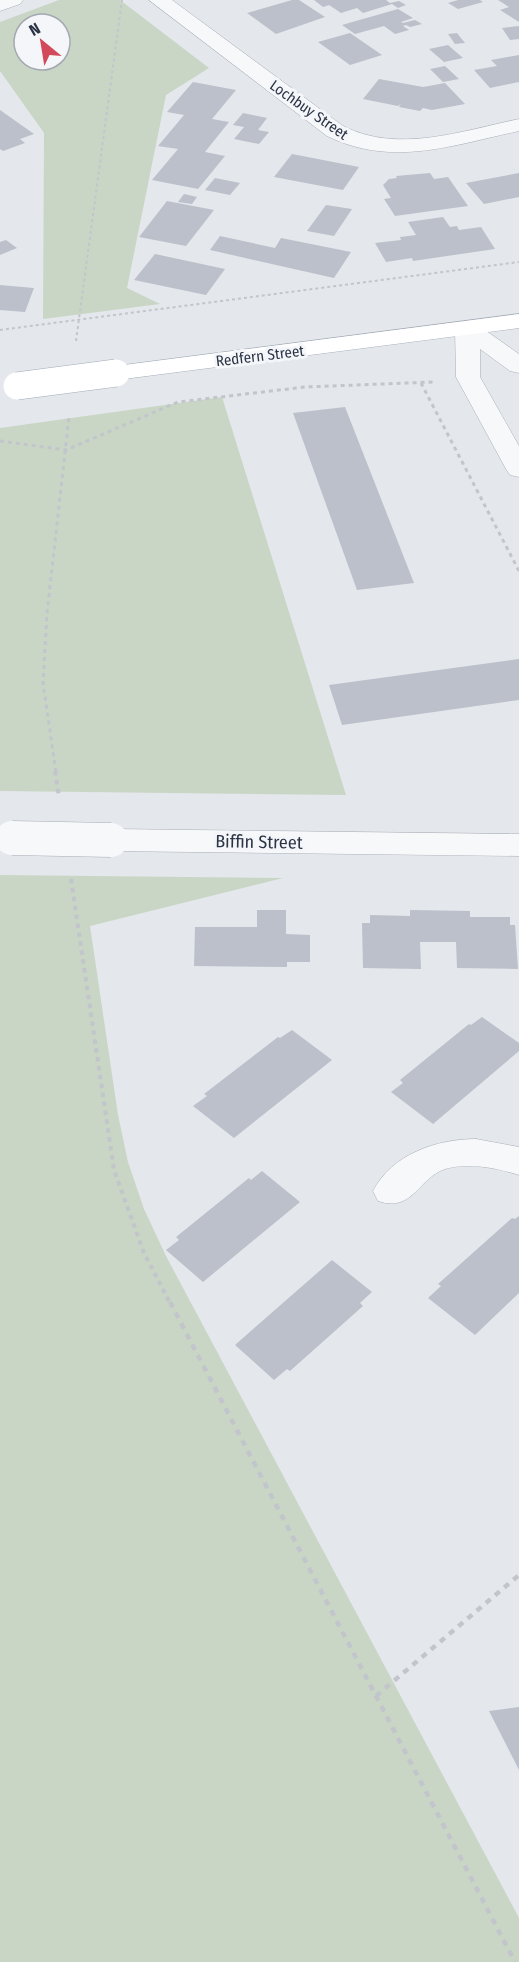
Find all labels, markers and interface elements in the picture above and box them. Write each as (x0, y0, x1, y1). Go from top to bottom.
north arrow (12, 12, 72, 72)
text: N (26, 19, 44, 40)
street label: Lochbuy Street (266, 76, 352, 144)
street label: Redfern Street (215, 342, 305, 370)
street label: Biffin Street (215, 830, 303, 854)

